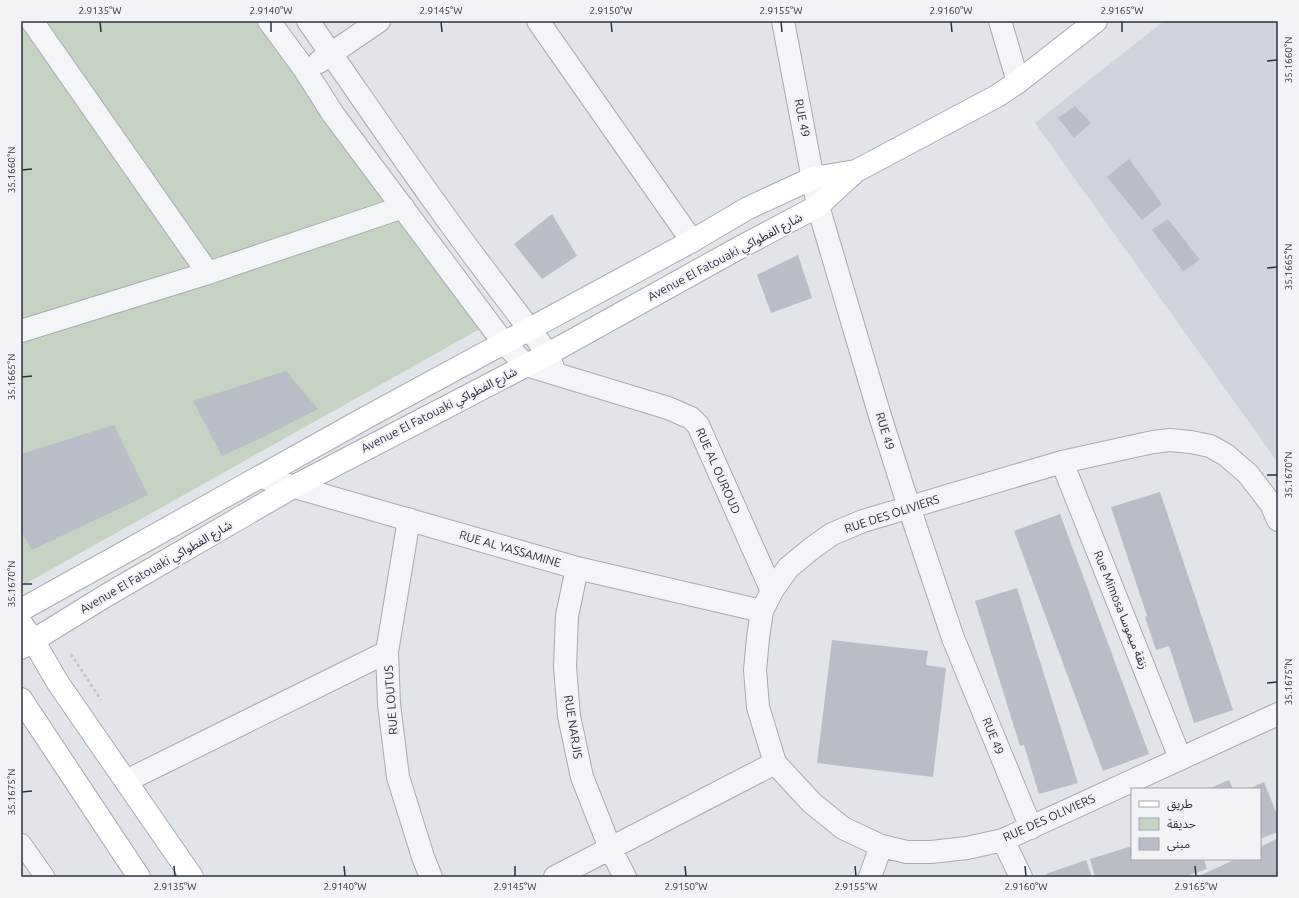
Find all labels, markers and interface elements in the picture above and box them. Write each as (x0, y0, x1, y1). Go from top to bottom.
text: 2.9135°W (78, 5, 122, 16)
text: 2.9140°W (249, 5, 293, 16)
text: 2.9145°W (419, 5, 463, 16)
text: 2.9150°W (589, 5, 633, 16)
text: 2.9155°W (759, 5, 803, 16)
text: 2.9160°W (929, 5, 973, 16)
text: 2.9165°W (1100, 5, 1144, 16)
text: 35.1660°N (1283, 37, 1294, 83)
street label: RUE 49 (792, 98, 813, 138)
text: 35.1660°N (6, 147, 17, 193)
street label: Avenue El Fatouaki شارع الفطواكي (645, 210, 806, 306)
text: 35.1665°N (1283, 244, 1294, 290)
text: 35.1665°N (6, 354, 17, 400)
street label: Avenue El Fatouaki شارع الفطواكي (359, 364, 521, 458)
street label: RUE 49 (874, 410, 897, 451)
street label: RUE AL OUROUD (694, 426, 743, 516)
text: 35.1670°N (1283, 452, 1294, 498)
street label: RUE DES OLIVIERS (843, 492, 941, 535)
street label: Avenue El Fatouaki شارع الفطواكي (78, 518, 236, 619)
street label: RUE AL YASSAMINE (458, 528, 563, 569)
street label: Rue Mimosa زنقة ميموسا (1091, 549, 1151, 671)
text: 35.1670°N (6, 561, 17, 607)
text: 35.1675°N (1283, 659, 1294, 705)
street label: RUE LOUTUS (382, 665, 399, 735)
street label: RUE NARJIS (562, 694, 585, 760)
street label: RUE 49 (980, 715, 1007, 756)
text: 35.1675°N (6, 769, 17, 815)
legend (1131, 788, 1261, 860)
street label: RUE DES OLIVIERS (1001, 791, 1097, 844)
text: طريق (1167, 797, 1193, 812)
text: حديقة (1167, 817, 1196, 831)
text: مبنى (1167, 837, 1190, 851)
text: 2.9135°W (153, 881, 197, 892)
text: 2.9140°W (323, 881, 367, 892)
text: 2.9145°W (493, 881, 537, 892)
text: 2.9150°W (664, 881, 708, 892)
text: 2.9155°W (834, 881, 878, 892)
text: 2.9160°W (1004, 881, 1048, 892)
text: 2.9165°W (1174, 881, 1218, 892)

